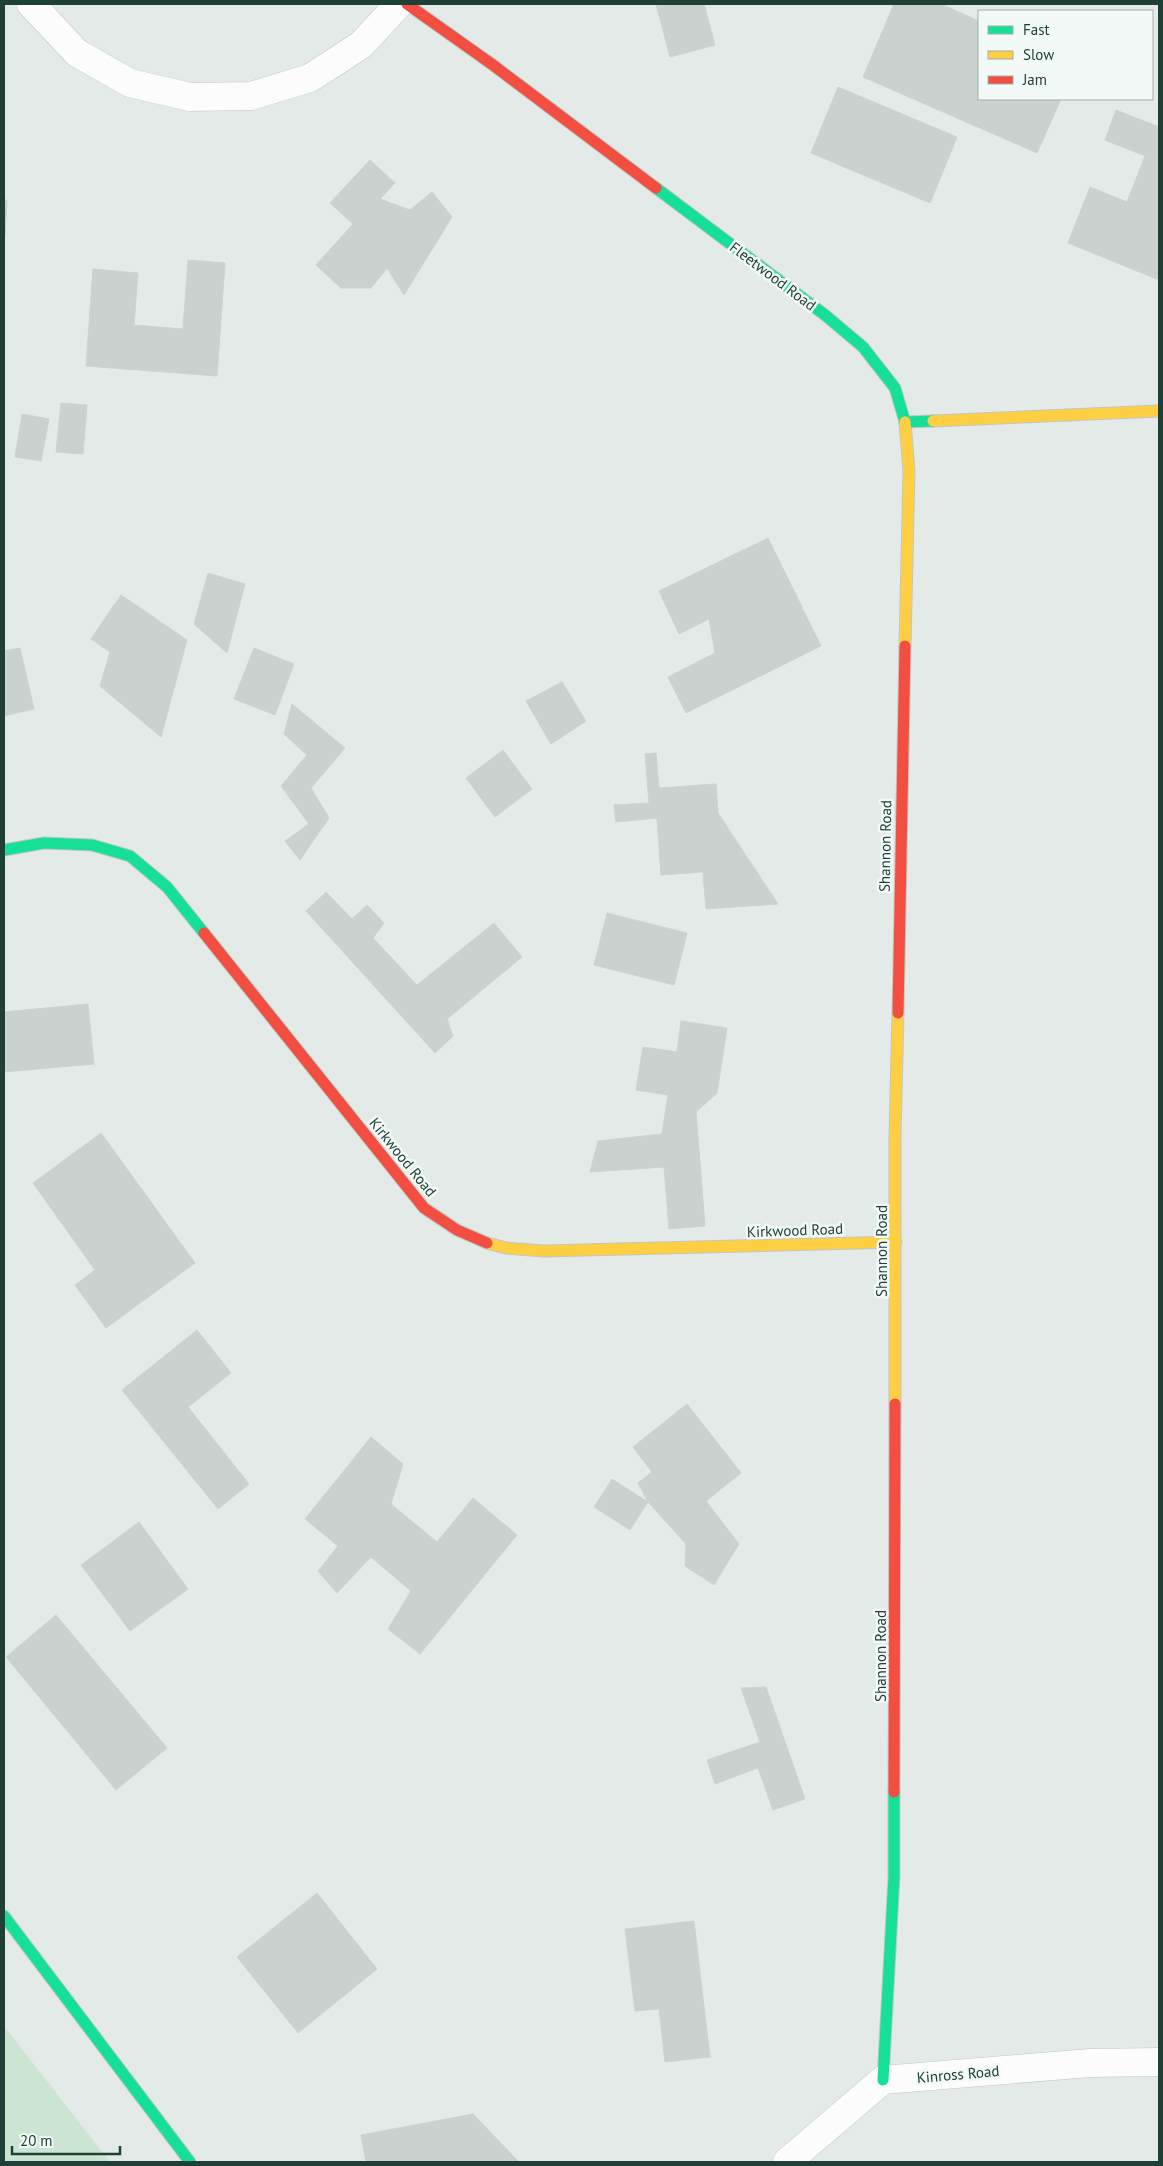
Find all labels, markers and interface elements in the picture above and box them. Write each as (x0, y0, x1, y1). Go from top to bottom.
legend (978, 10, 1153, 100)
text: Fast (1023, 20, 1050, 39)
text: Slow (1023, 45, 1054, 64)
text: Jam (1022, 70, 1047, 89)
street label: Fleetwood Road (726, 237, 820, 315)
street label: Shannon Road (875, 800, 895, 892)
street label: Kirkwood Road (365, 1114, 441, 1200)
street label: Shannon Road (872, 1205, 891, 1297)
street label: Kirkwood Road (747, 1219, 843, 1241)
street label: Shannon Road (871, 1610, 890, 1702)
street label: Kinross Road (916, 2061, 1000, 2087)
scale bar (12, 2124, 120, 2156)
text: 20 m (20, 2131, 53, 2150)

